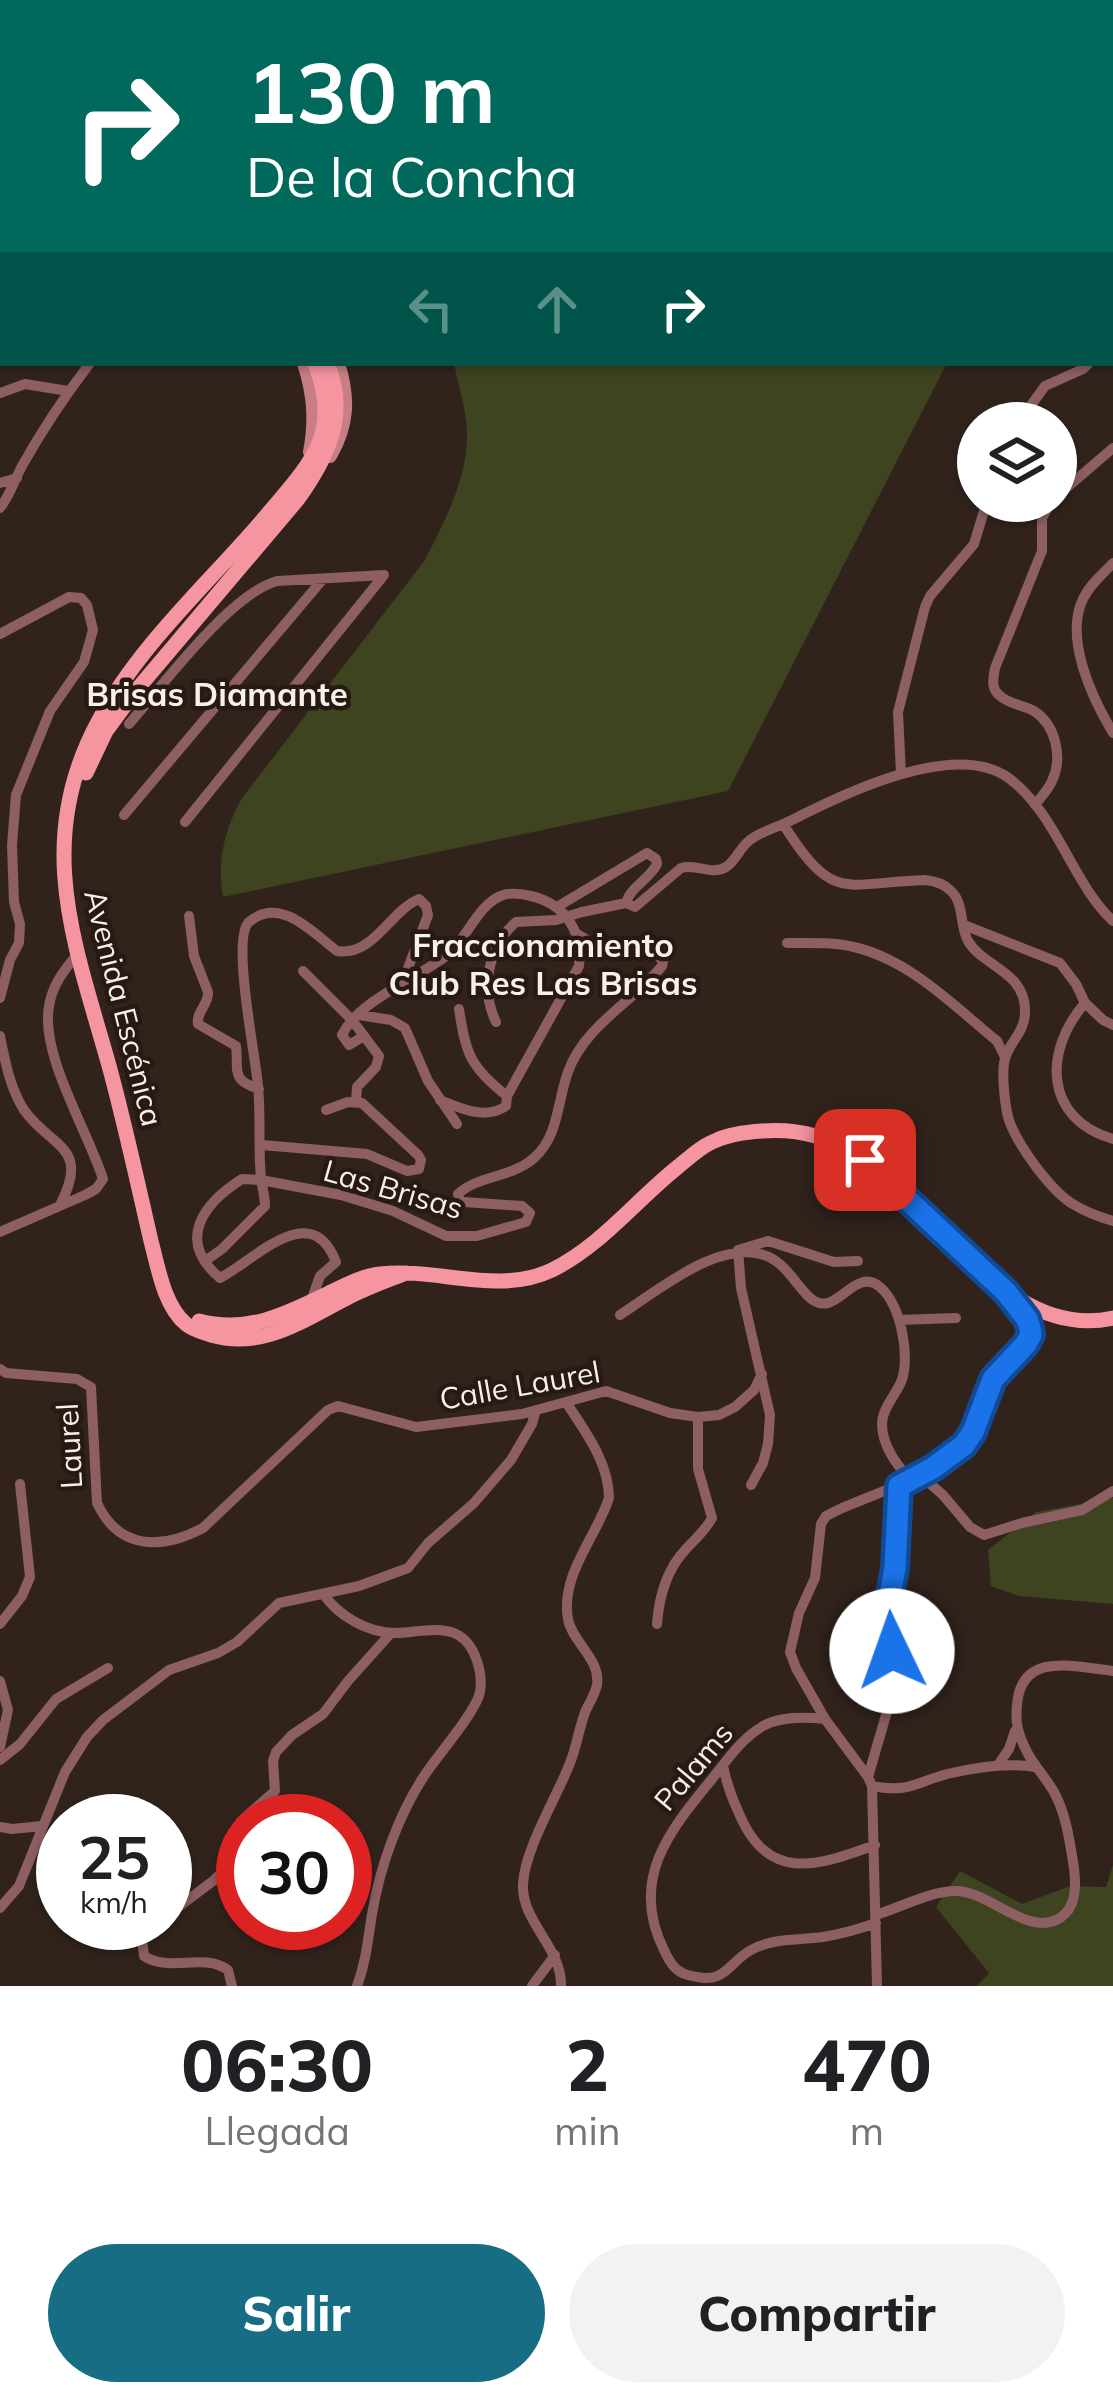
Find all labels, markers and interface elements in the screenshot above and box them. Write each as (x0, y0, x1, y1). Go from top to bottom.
text: 130 m (246, 39, 496, 144)
icon: right (48, 48, 204, 204)
text: De la Concha (246, 143, 577, 211)
icon: left (398, 276, 464, 342)
icon: ahead (524, 276, 590, 342)
icon: right (650, 276, 716, 342)
map controls (957, 402, 1077, 522)
button: layers (957, 402, 1077, 522)
district label: Brisas Diamante (86, 673, 348, 714)
street label: Avenida Escénica (76, 886, 172, 1130)
district label: Fraccionamiento Club Res Las Brisas (388, 924, 698, 1003)
pin (814, 1109, 916, 1211)
icon: arrive (832, 1127, 898, 1193)
street label: Las Brisas (319, 1151, 467, 1227)
street label: Calle Laurel (437, 1352, 603, 1418)
street label: Laurel (48, 1402, 90, 1490)
position arrow (829, 1588, 955, 1714)
street label: Palams (646, 1715, 741, 1818)
speed limit sign: 30 (216, 1794, 372, 1950)
text: 25 (78, 1819, 150, 1894)
text: km/h (80, 1883, 148, 1921)
text: 06:30 (181, 2019, 373, 2109)
text: 2 (566, 2019, 609, 2109)
text: 470 (802, 2019, 932, 2109)
text: Llegada (204, 2106, 350, 2155)
text: min (554, 2106, 621, 2155)
text: m (850, 2106, 884, 2155)
button: Salir (48, 2244, 545, 2382)
button: Compartir (569, 2244, 1065, 2382)

